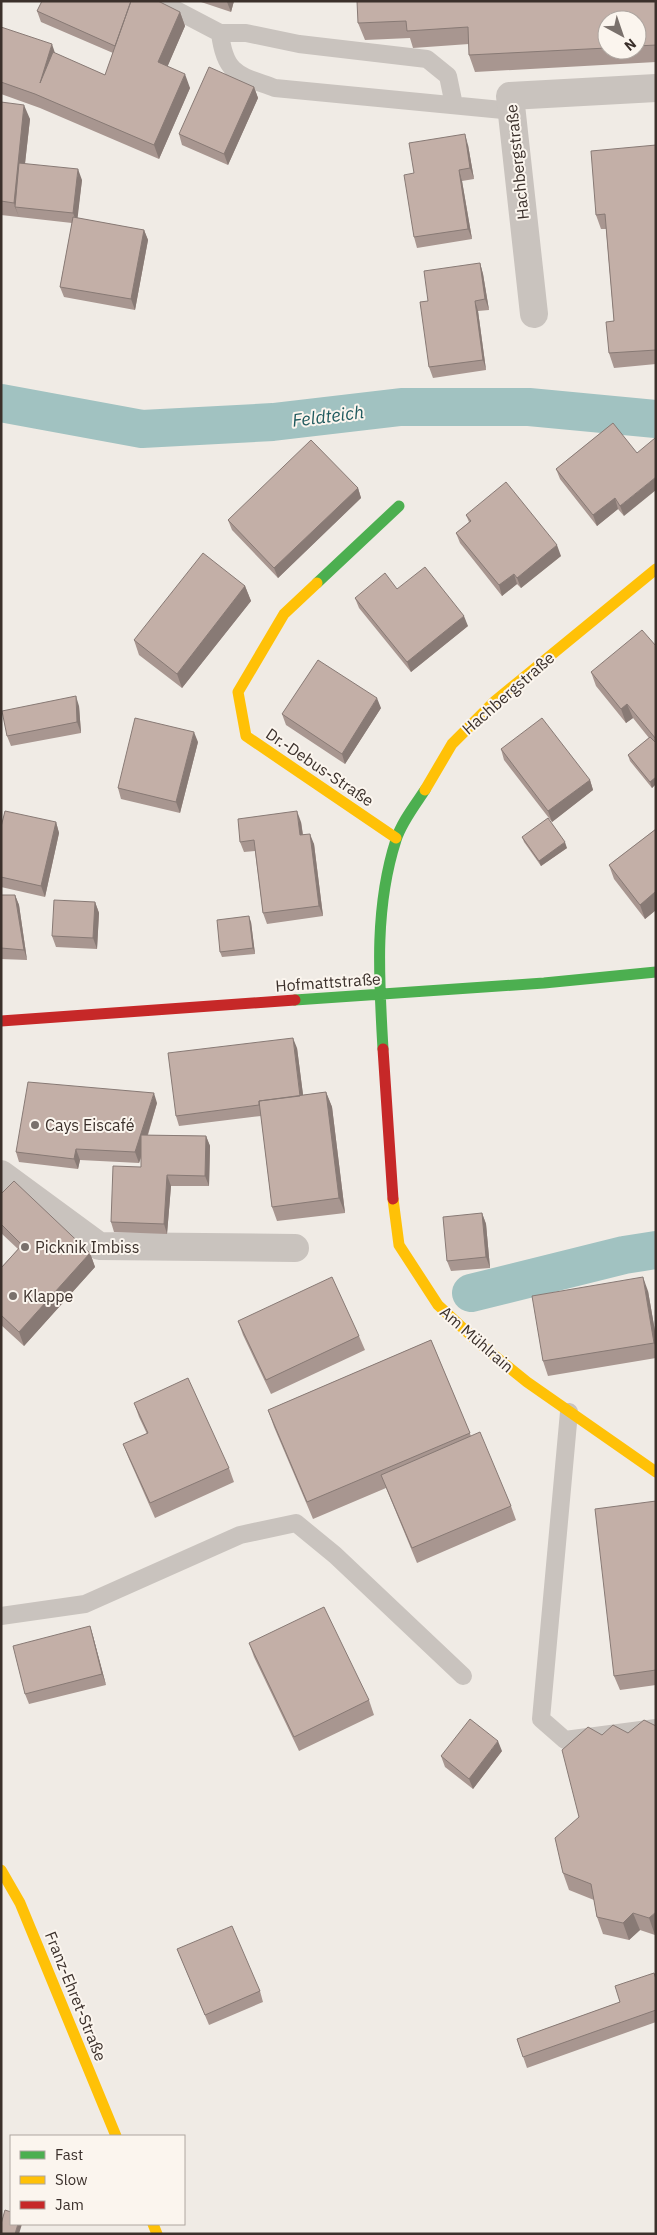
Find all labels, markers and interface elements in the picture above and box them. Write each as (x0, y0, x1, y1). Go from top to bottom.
north arrow (597, 10, 647, 60)
text: N (621, 35, 640, 55)
street label: Hachbergstraße (501, 103, 533, 221)
water label: Feldteich (291, 400, 365, 432)
street label: Hachbergstraße (458, 647, 558, 738)
street label: Dr.-Debus-Straße (262, 723, 378, 811)
street label: Hofmattstraße (275, 968, 382, 996)
place label: Cays Eiscafé (45, 1115, 135, 1135)
marker: Cays Eiscafé (29, 1119, 41, 1131)
place label: Picknik Imbiss (35, 1237, 140, 1257)
marker: Picknik Imbiss (19, 1241, 31, 1253)
place label: Klappe (23, 1286, 74, 1306)
marker: Klappe (7, 1290, 19, 1302)
street label: Am Mühlrain (436, 1302, 518, 1376)
street label: Franz-Ehret-Straße (41, 1928, 111, 2064)
legend (10, 2135, 185, 2225)
text: Fast (55, 2145, 83, 2164)
text: Slow (55, 2170, 88, 2189)
text: Jam (55, 2195, 84, 2214)

